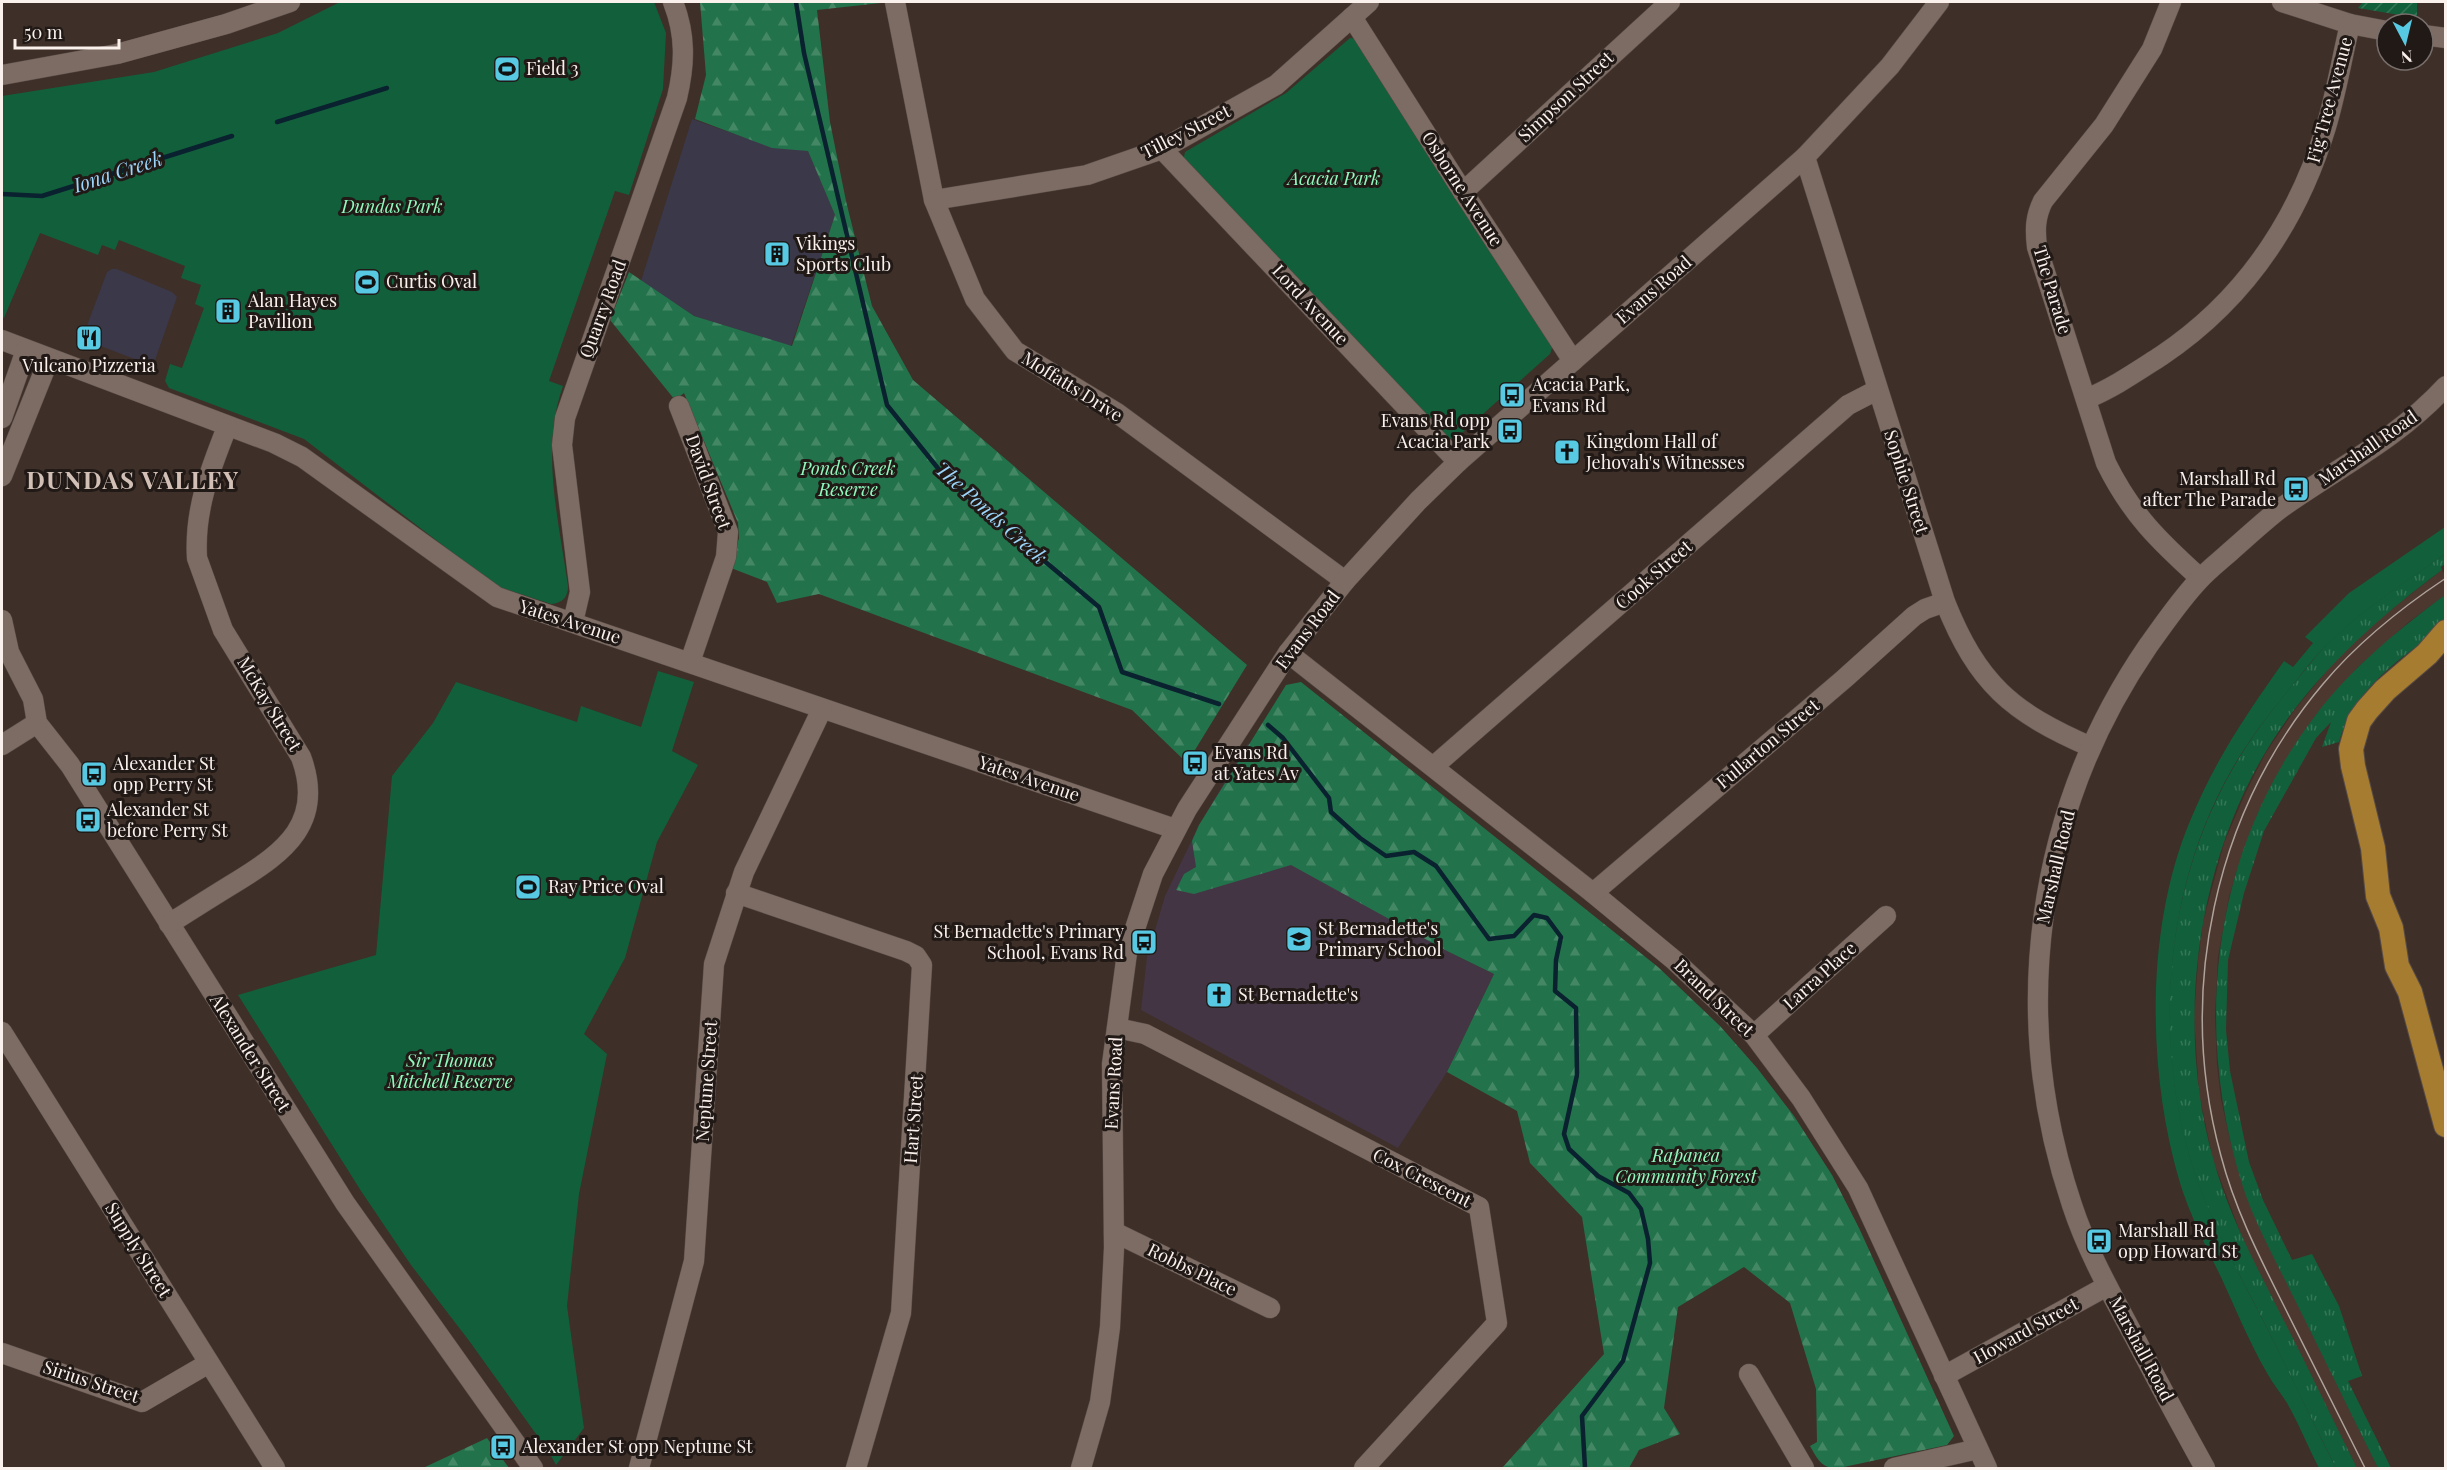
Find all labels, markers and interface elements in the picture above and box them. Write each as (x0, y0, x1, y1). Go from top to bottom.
scale bar (15, 12, 118, 50)
north arrow (2375, 12, 2435, 72)
text: 50 m (24, 20, 63, 44)
street label: Fig Tree Avenue (2301, 34, 2357, 165)
street label: Simpson Street (1512, 45, 1619, 147)
text: N (2399, 46, 2414, 69)
sports icon: Field 3 (492, 54, 522, 84)
place label: Field 3 (526, 56, 579, 80)
street label: Tilley Street (1137, 98, 1235, 164)
street label: Osborne Avenue (1417, 126, 1509, 251)
water label: Iona Creek (69, 143, 166, 198)
park label: Acacia Park (1286, 166, 1380, 190)
park label: Dundas Park (340, 194, 443, 218)
place label: Vikings Sports Club (795, 231, 891, 276)
building icon: Vikings Sports Club (762, 239, 792, 269)
street label: The Parade (2028, 243, 2078, 337)
street label: Evans Road (1610, 249, 1697, 329)
street label: Quarry Road (573, 256, 631, 361)
street label: Lord Avenue (1267, 259, 1354, 350)
sports icon: Curtis Oval (352, 267, 382, 297)
place label: Curtis Oval (386, 269, 477, 293)
place label: Alan Hayes Pavilion (247, 288, 337, 333)
building icon: Alan Hayes Pavilion (213, 296, 243, 326)
restaurant icon: Vulcano Pizzeria (74, 323, 104, 353)
street label: Moffatts Drive (1018, 346, 1127, 427)
place label: Vulcano Pizzeria (21, 353, 156, 377)
place label: Acacia Park, Evans Rd (1531, 372, 1630, 417)
bus stop icon: Acacia Park, Evans Rd (1497, 380, 1527, 410)
street label: Marshall Road (2313, 404, 2422, 490)
place label: Evans Rd opp Acacia Park (1381, 408, 1490, 453)
bus stop icon: Evans Rd opp Acacia Park (1495, 416, 1525, 446)
street label: Sophie Street (1879, 427, 1935, 537)
place label: Kingdom Hall of Jehovah's Witnesses (1585, 429, 1745, 474)
street label: David Street (681, 431, 737, 533)
church icon: Kingdom Hall of Jehovah's Witnesses (1552, 437, 1582, 467)
water label: The Ponds Creek (930, 454, 1054, 569)
park label: Ponds Creek Reserve (800, 456, 895, 501)
district label: DUNDAS VALLEY (26, 463, 240, 495)
place label: Marshall Rd after The Parade (2143, 466, 2277, 511)
bus stop icon: Marshall Rd after The Parade (2281, 474, 2311, 504)
street label: Cook Street (1610, 534, 1697, 614)
street label: Evans Road (1270, 585, 1345, 674)
street label: Yates Avenue (516, 593, 624, 649)
street label: McKay Street (232, 652, 308, 756)
street label: Fullarton Street (1711, 693, 1824, 793)
place label: Evans Rd at Yates Av (1214, 740, 1299, 785)
bus stop icon: Evans Rd at Yates Av (1180, 748, 1210, 778)
street label: Yates Avenue (975, 749, 1083, 807)
place label: Alexander St opp Perry St (112, 751, 216, 796)
bus stop icon: Alexander St opp Perry St (79, 759, 109, 789)
place label: Alexander St before Perry St (106, 797, 228, 842)
bus stop icon: Alexander St before Perry St (73, 805, 103, 835)
street label: Marshall Road (2030, 807, 2080, 926)
sports icon: Ray Price Oval (513, 872, 543, 902)
place label: Ray Price Oval (548, 874, 664, 898)
place label: St Bernadette's Primary School (1318, 916, 1442, 961)
place label: St Bernadette's Primary School, Evans Rd (933, 919, 1125, 964)
school or university icon: St Bernadette's Primary School (1284, 924, 1314, 954)
bus stop icon: St Bernadette's Primary School, Evans Rd (1129, 927, 1159, 957)
street label: Larra Place (1777, 936, 1861, 1015)
street label: Brand Street (1670, 953, 1760, 1042)
church icon: St Bernadette's (1204, 980, 1234, 1010)
place label: St Bernadette's (1238, 982, 1358, 1006)
street label: Alexander Street (205, 988, 297, 1116)
street label: Neptune Street (690, 1019, 722, 1142)
street label: Evans Road (1099, 1035, 1127, 1130)
park label: Sir Thomas Mitchell Reserve (386, 1048, 513, 1093)
street label: Hart Street (898, 1073, 928, 1164)
street label: Cox Crescent (1369, 1142, 1476, 1213)
park label: Rapanea Community Forest (1615, 1143, 1758, 1188)
street label: Supply Street (100, 1197, 178, 1302)
place label: Marshall Rd opp Howard St (2118, 1218, 2238, 1263)
bus stop icon: Marshall Rd opp Howard St (2084, 1226, 2114, 1256)
street label: Robbs Place (1144, 1237, 1241, 1301)
street label: Howard Street (1969, 1291, 2083, 1369)
street label: Marshall Road (2104, 1292, 2180, 1406)
street label: Sirius Street (40, 1354, 143, 1408)
bus stop icon: Alexander St opp Neptune St (488, 1432, 518, 1462)
place label: Alexander St opp Neptune St (521, 1434, 753, 1458)

